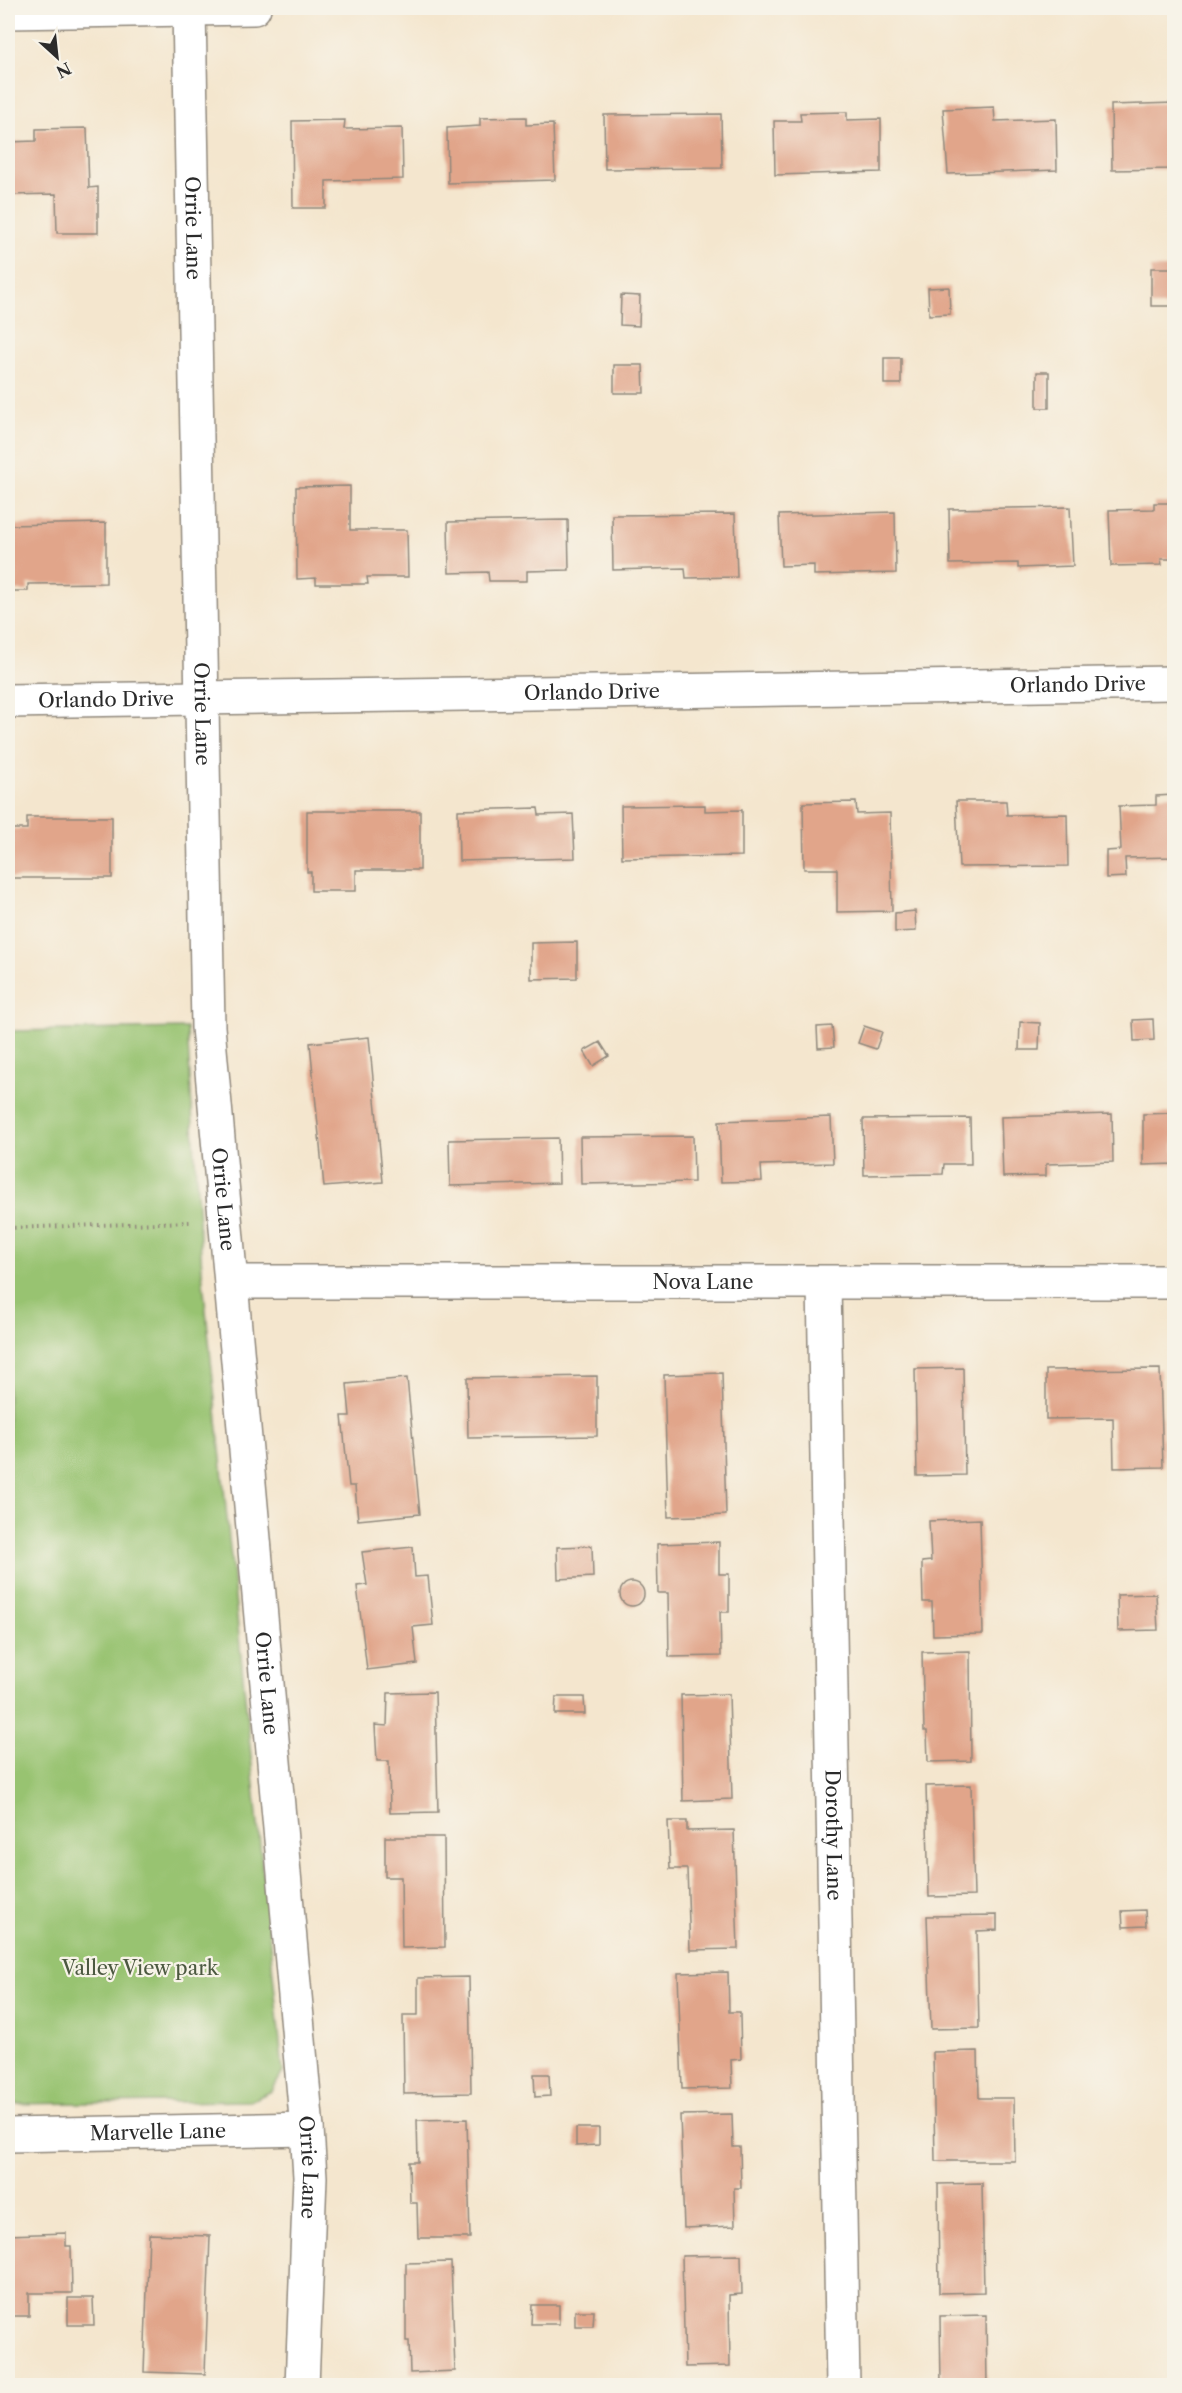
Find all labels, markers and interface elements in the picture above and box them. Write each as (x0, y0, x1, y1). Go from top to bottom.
north arrow (27, 27, 87, 87)
text: N (53, 58, 75, 82)
street label: Orrie Lane (180, 176, 206, 280)
street label: Orrie Lane (189, 662, 215, 766)
street label: Orlando Drive (1010, 671, 1146, 698)
street label: Orlando Drive (524, 679, 660, 705)
street label: Orlando Drive (38, 686, 174, 713)
street label: Orrie Lane (207, 1146, 240, 1252)
street label: Nova Lane (652, 1270, 754, 1294)
street label: Orrie Lane (250, 1631, 284, 1736)
street label: Dorothy Lane (820, 1769, 847, 1901)
park label: Valley View park (61, 1956, 220, 1980)
street label: Orrie Lane (294, 2115, 322, 2219)
street label: Marvelle Lane (90, 2119, 226, 2145)

